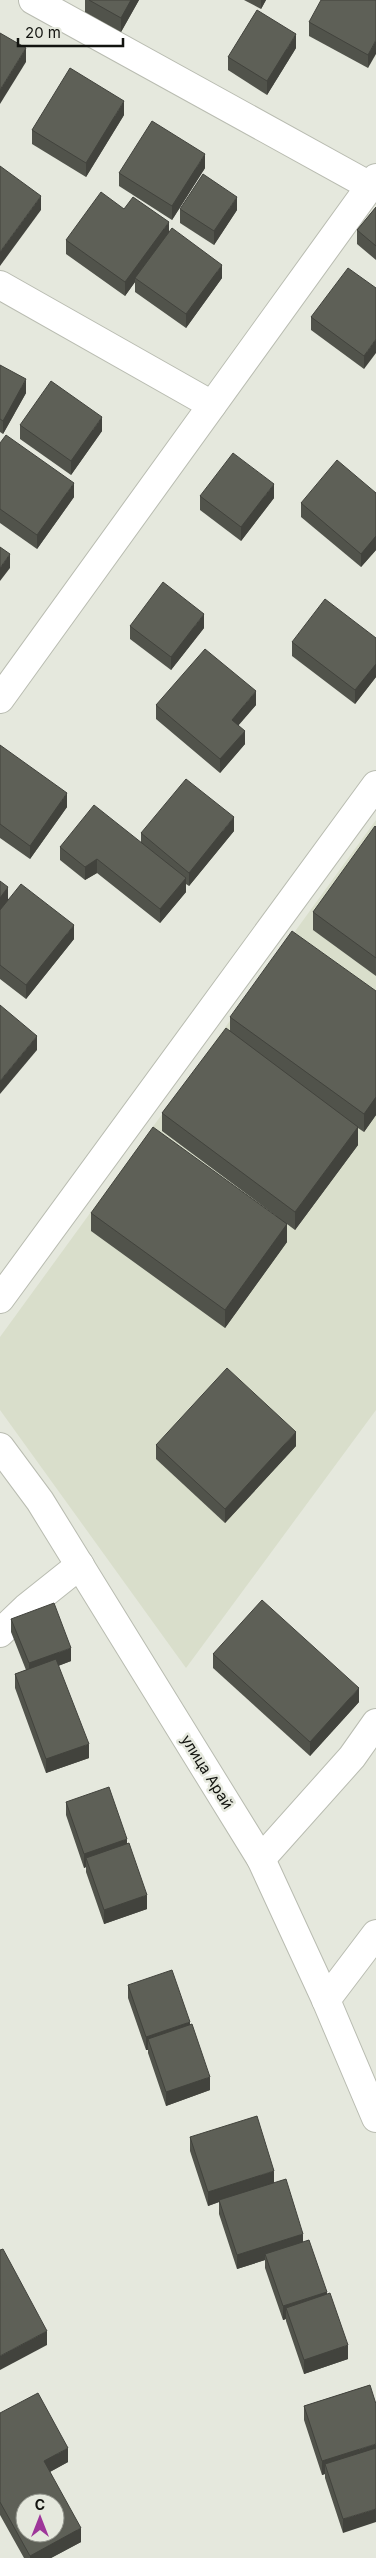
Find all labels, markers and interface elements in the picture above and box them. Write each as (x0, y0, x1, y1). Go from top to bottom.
scale bar (18, 15, 122, 47)
text: 20 m (25, 23, 61, 42)
street label: улица Арай (177, 1731, 238, 1812)
north arrow (15, 2493, 65, 2543)
text: С (35, 2496, 45, 2513)

